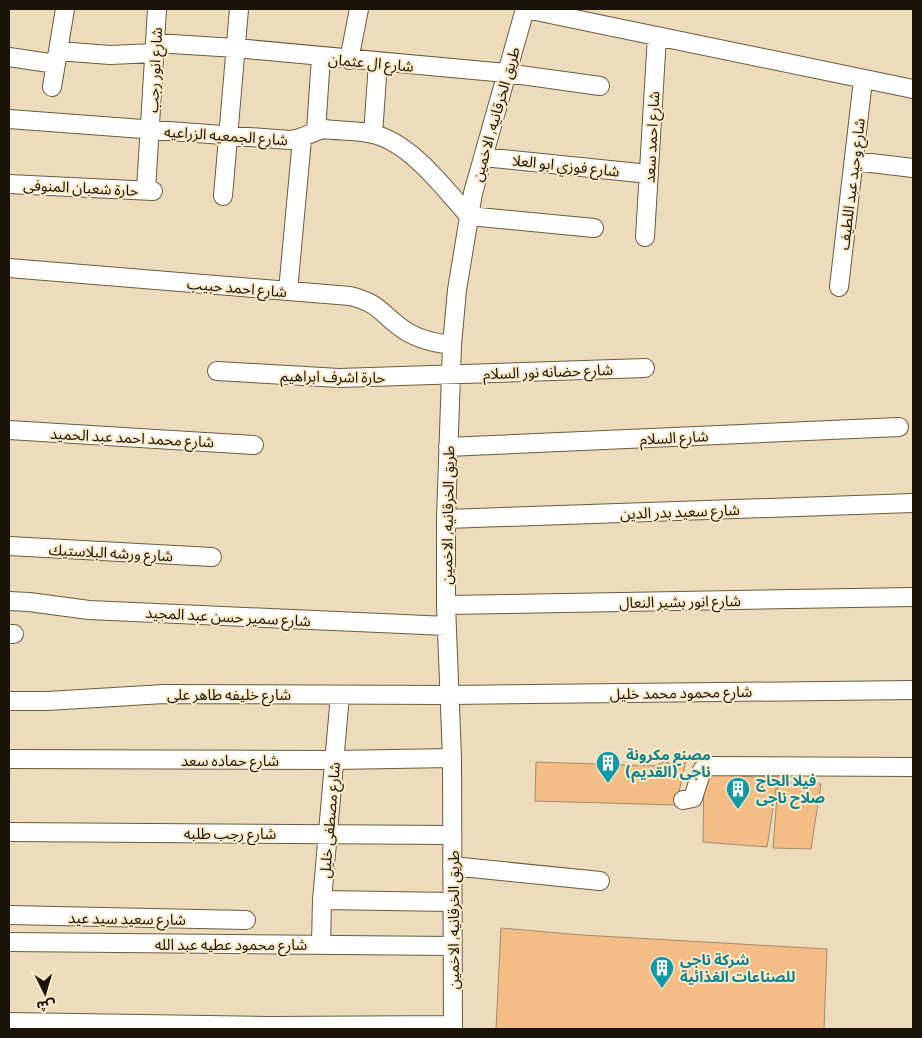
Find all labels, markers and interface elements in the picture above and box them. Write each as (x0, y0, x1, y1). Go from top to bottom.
street label: شارع انور رجب (143, 27, 169, 113)
street label: طريق الخرقانيه, الاخمين (467, 45, 525, 184)
street label: شارع ال عثمان (327, 49, 415, 79)
street label: شارع احمد سعد (640, 90, 666, 184)
street label: شارع وحيد عبد اللطيف (834, 117, 872, 251)
street label: شارع الجمعيه الزراعيه (163, 122, 289, 152)
street label: شارع فوزي ابو العلا (511, 150, 621, 184)
street label: حارة شعبان المنوفى (23, 175, 139, 200)
street label: شارع احمد حبيب (186, 274, 288, 304)
street label: شارع حضانه نور السلام (483, 360, 614, 386)
street label: حارة اشرف ابراهيم (280, 366, 386, 389)
street label: شارع محمد احمد عبد الحميد (49, 424, 215, 454)
street label: شارع السلام (639, 426, 709, 452)
street label: طريق الخرقانيه, الاخمين (437, 445, 459, 585)
street label: شارع سعيد بدر الدين (620, 500, 741, 526)
street label: شارع ورشه البلاستيك (48, 540, 174, 568)
street label: شارع انور بشير النعال (619, 591, 741, 615)
street label: شارع سمير حسن عبد المجيد (145, 603, 311, 633)
street label: شارع محمود محمد خليل (610, 682, 753, 706)
street label: شارع خليفه طاهر على (167, 685, 291, 707)
place label: مصنع مكرونة ناجى (القديم) (625, 745, 711, 783)
building icon: مصنع مكرونة ناجى (القديم) (595, 750, 621, 784)
street label: شارع حماده سعد (181, 751, 279, 773)
street label: شارع مصطفى خليل (315, 761, 347, 879)
place label: فيلا الحاج صلاح ناجى (756, 771, 825, 809)
building icon: فيلا الحاج صلاح ناجى (725, 776, 751, 810)
street label: شارع رجب طلبه (184, 824, 276, 846)
street label: طريق الخرقانيه, الاخمين (444, 850, 464, 990)
street label: شارع سعيد سيد عيد (68, 908, 186, 932)
street label: شارع محمود عطيه عبد الله (155, 935, 308, 957)
place label: شركة ناجى للصناعات الغذائية (680, 950, 795, 985)
building icon: شركة ناجى للصناعات الغذائية (649, 955, 675, 989)
north arrow (20, 968, 70, 1018)
text: ش (36, 997, 56, 1016)

